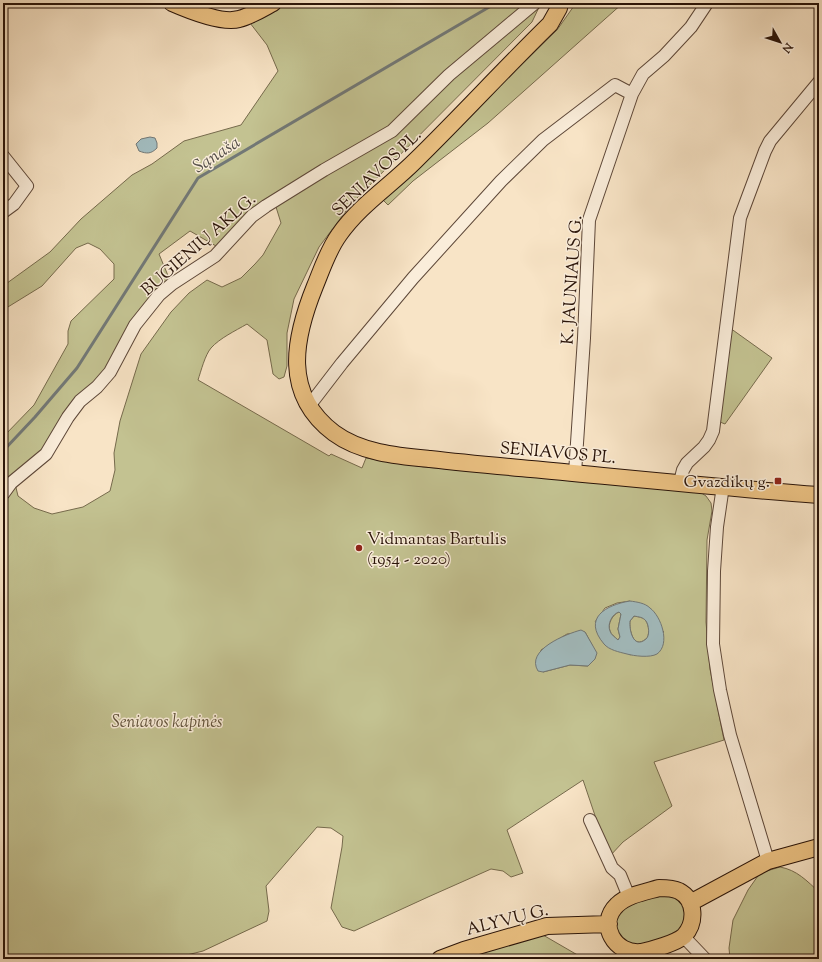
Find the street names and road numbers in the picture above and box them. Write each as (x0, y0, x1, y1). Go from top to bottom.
street label: SENIAVOS PL. (327, 124, 428, 223)
street label: BUGIENIŲ AKLG. (137, 189, 262, 302)
street label: K. JAUNIAUS G. (557, 215, 589, 346)
street label: SENIAVOS PL. (499, 437, 617, 471)
street label: ALYVŲ G. (464, 899, 551, 943)

